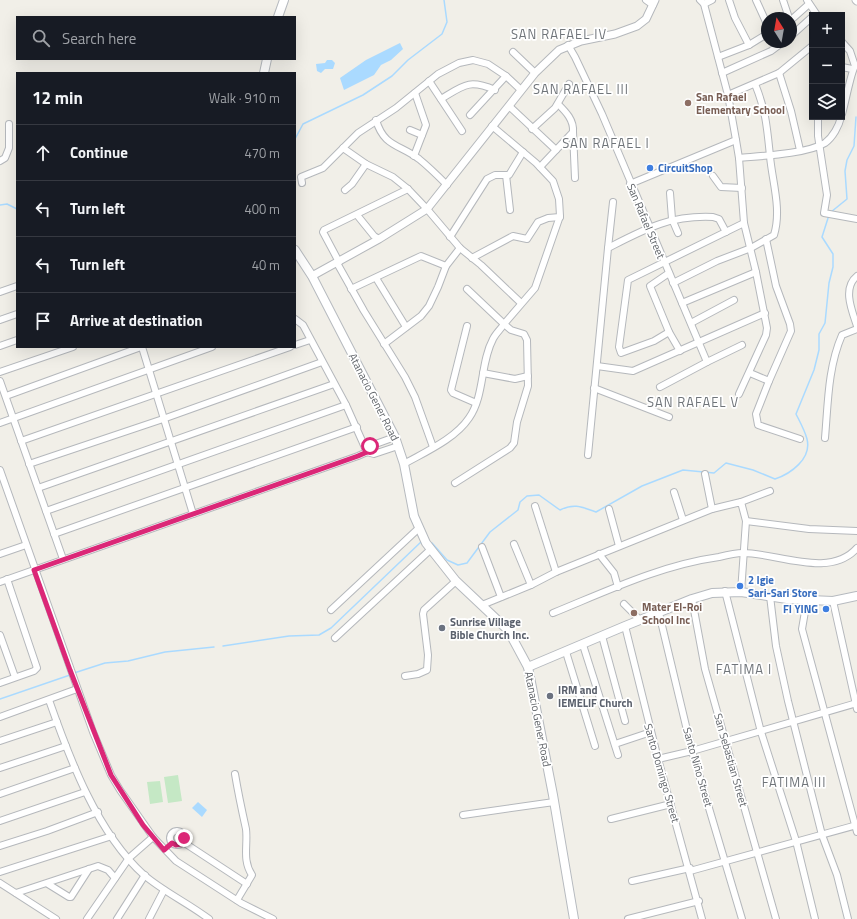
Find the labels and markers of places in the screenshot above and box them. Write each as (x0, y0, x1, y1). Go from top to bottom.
place label: San Rafael Elementary School (696, 89, 785, 118)
marker: San Rafael Elementary School (683, 98, 693, 108)
place label: CircuitShop (658, 160, 713, 176)
marker: CircuitShop (645, 163, 655, 173)
place label: 2 Igie Sari-Sari Store (748, 572, 818, 601)
marker: 2 Igie Sari-Sari Store (735, 581, 745, 591)
place label: Mater El-Roi School Inc (642, 599, 702, 628)
place label: FI YING (783, 601, 818, 617)
marker: FI YING (821, 604, 831, 614)
marker: Mater El-Roi School Inc (629, 608, 639, 618)
place label: Sunrise Village Bible Church Inc. (450, 614, 529, 643)
marker: Sunrise Village Bible Church Inc. (437, 623, 447, 633)
place label: IRM and IEMELIF Church (558, 682, 633, 711)
marker: IRM and IEMELIF Church (545, 691, 555, 701)

